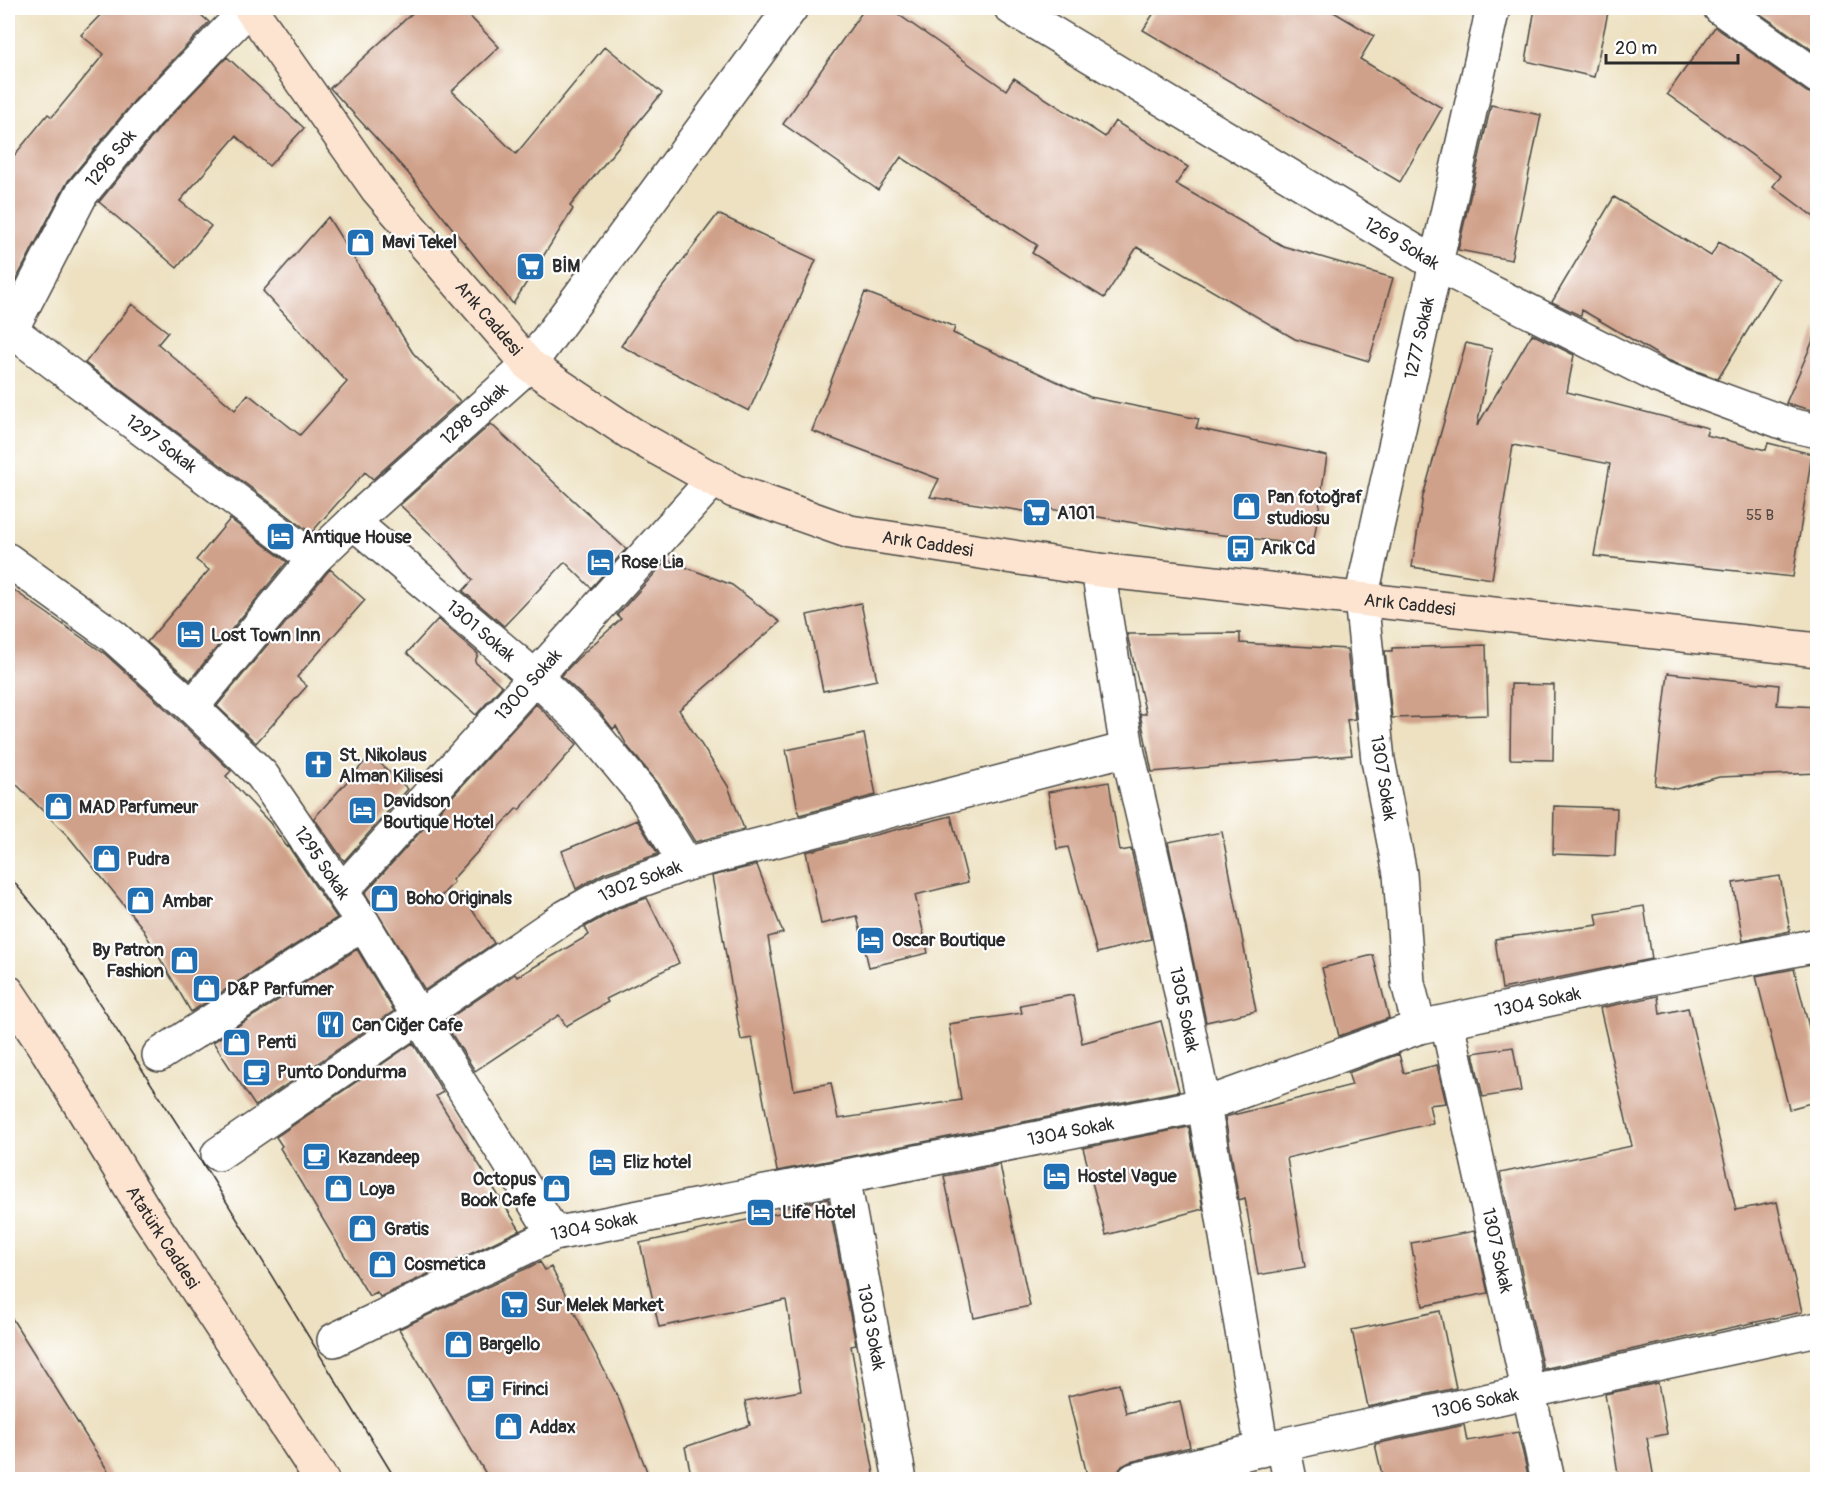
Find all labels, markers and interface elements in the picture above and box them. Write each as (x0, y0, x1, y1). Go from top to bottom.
scale bar (1606, 27, 1738, 65)
text: 20 m (1615, 37, 1657, 60)
street label: 1296 Sok (80, 124, 142, 192)
street label: 1269 Sokak (1360, 212, 1444, 275)
shop icon: Mavi Tekel (345, 226, 377, 258)
place label: Mavi Tekel (382, 231, 457, 254)
supermarket icon: BİM (515, 250, 547, 282)
place label: BİM (552, 255, 580, 278)
street label: Arık Caddesi (450, 276, 527, 361)
street label: 1277 Sokak (1399, 294, 1440, 381)
street label: 1298 Sokak (436, 377, 513, 450)
street label: 1297 Sokak (121, 409, 202, 478)
place label: Pan fotoğraf studiosu (1267, 486, 1363, 530)
shop icon: Pan fotoğraf studiosu (1230, 491, 1262, 523)
supermarket icon: А101 (1020, 497, 1052, 529)
place label: А101 (1057, 502, 1095, 525)
house number: 55 B (1746, 506, 1774, 525)
hotel icon: Antique House (265, 521, 297, 553)
place label: Antique House (302, 526, 413, 549)
street label: Arık Caddesi (880, 526, 975, 562)
bus stop icon: Arık Cd (1224, 532, 1256, 564)
place label: Arık Cd (1261, 537, 1315, 560)
hotel icon: Rose Lia (584, 546, 616, 578)
place label: Rose Lia (621, 551, 684, 574)
street label: Arık Caddesi (1363, 588, 1457, 621)
street label: 1301 Sokak (441, 595, 521, 667)
hotel icon: Lost Town Inn (174, 619, 206, 651)
place label: Lost Town Inn (211, 624, 320, 647)
street label: 1300 Sokak (490, 644, 567, 725)
street label: 1307 Sokak (1365, 734, 1401, 823)
place label: St. Nikolaus Alman Kilisesi (339, 744, 443, 788)
church icon: St. Nikolaus Alman Kilisesi (302, 749, 334, 781)
place label: Davidson Boutique Hotel (383, 790, 494, 834)
shop icon: MAD Parfumeur (42, 791, 74, 823)
hotel icon: Davidson Boutique Hotel (346, 795, 378, 827)
place label: MAD Parfumeur (79, 796, 199, 819)
street label: 1295 Sokak (289, 822, 355, 904)
shop icon: Pudra (90, 843, 122, 875)
place label: Pudra (127, 848, 170, 871)
street label: 1302 Sokak (594, 855, 685, 907)
shop icon: Boho Originals (369, 882, 401, 914)
shop icon: Ambar (125, 885, 157, 917)
place label: Boho Originals (406, 887, 513, 910)
place label: Ambar (162, 890, 214, 913)
hotel icon: Oscar Boutique (855, 924, 887, 956)
place label: Oscar Boutique (892, 929, 1006, 952)
place label: By Patron Fashion (92, 939, 164, 983)
shop icon: By Patron Fashion (169, 944, 201, 976)
street label: 1305 Sokak (1164, 965, 1204, 1055)
shop icon: D&P Parfumer (190, 973, 222, 1005)
place label: D&P Parfumer (227, 978, 334, 1001)
street label: 1304 Sokak (1493, 981, 1583, 1022)
restaurant icon: Can Ciğer Cafe (315, 1009, 347, 1041)
place label: Can Ciğer Cafe (352, 1014, 464, 1037)
shop icon: Penti (220, 1026, 252, 1058)
place label: Penti (257, 1031, 296, 1054)
cafe icon: Punto Dondurma (240, 1056, 272, 1088)
place label: Punto Dondurma (277, 1061, 407, 1084)
street label: 1304 Sokak (1026, 1112, 1116, 1151)
cafe icon: Kazandeep (301, 1141, 333, 1173)
place label: Kazandeep (338, 1146, 420, 1169)
hotel icon: Eliz hotel (586, 1146, 618, 1178)
place label: Eliz hotel (623, 1151, 692, 1174)
hotel icon: Hostel Vague (1040, 1160, 1072, 1192)
place label: Hostel Vague (1077, 1165, 1178, 1188)
place label: Octopus Book Cafe (460, 1168, 537, 1212)
shop icon: Loya (322, 1173, 354, 1205)
shop icon: Octopus Book Cafe (541, 1173, 573, 1205)
place label: Loya (359, 1178, 396, 1201)
street label: Atatürk Caddesi (121, 1181, 205, 1293)
hotel icon: Life Hotel (745, 1196, 777, 1228)
place label: Life Hotel (782, 1201, 856, 1224)
street label: 1304 Sokak (549, 1206, 640, 1246)
street label: 1307 Sokak (1477, 1206, 1518, 1296)
shop icon: Gratis (347, 1213, 379, 1245)
place label: Gratis (384, 1218, 430, 1241)
shop icon: Cosmetica (367, 1248, 399, 1280)
place label: Cosmetica (404, 1253, 486, 1276)
street label: 1303 Sokak (852, 1283, 891, 1373)
supermarket icon: Sur Melek Market (499, 1289, 531, 1321)
place label: Sur Melek Market (536, 1294, 664, 1317)
shop icon: Bargello (442, 1328, 474, 1360)
place label: Bargello (479, 1333, 540, 1356)
cafe icon: Firinci (465, 1373, 497, 1405)
place label: Firinci (502, 1378, 548, 1401)
street label: 1306 Sokak (1430, 1382, 1521, 1423)
shop icon: Addax (492, 1411, 524, 1443)
place label: Addax (529, 1416, 576, 1439)

